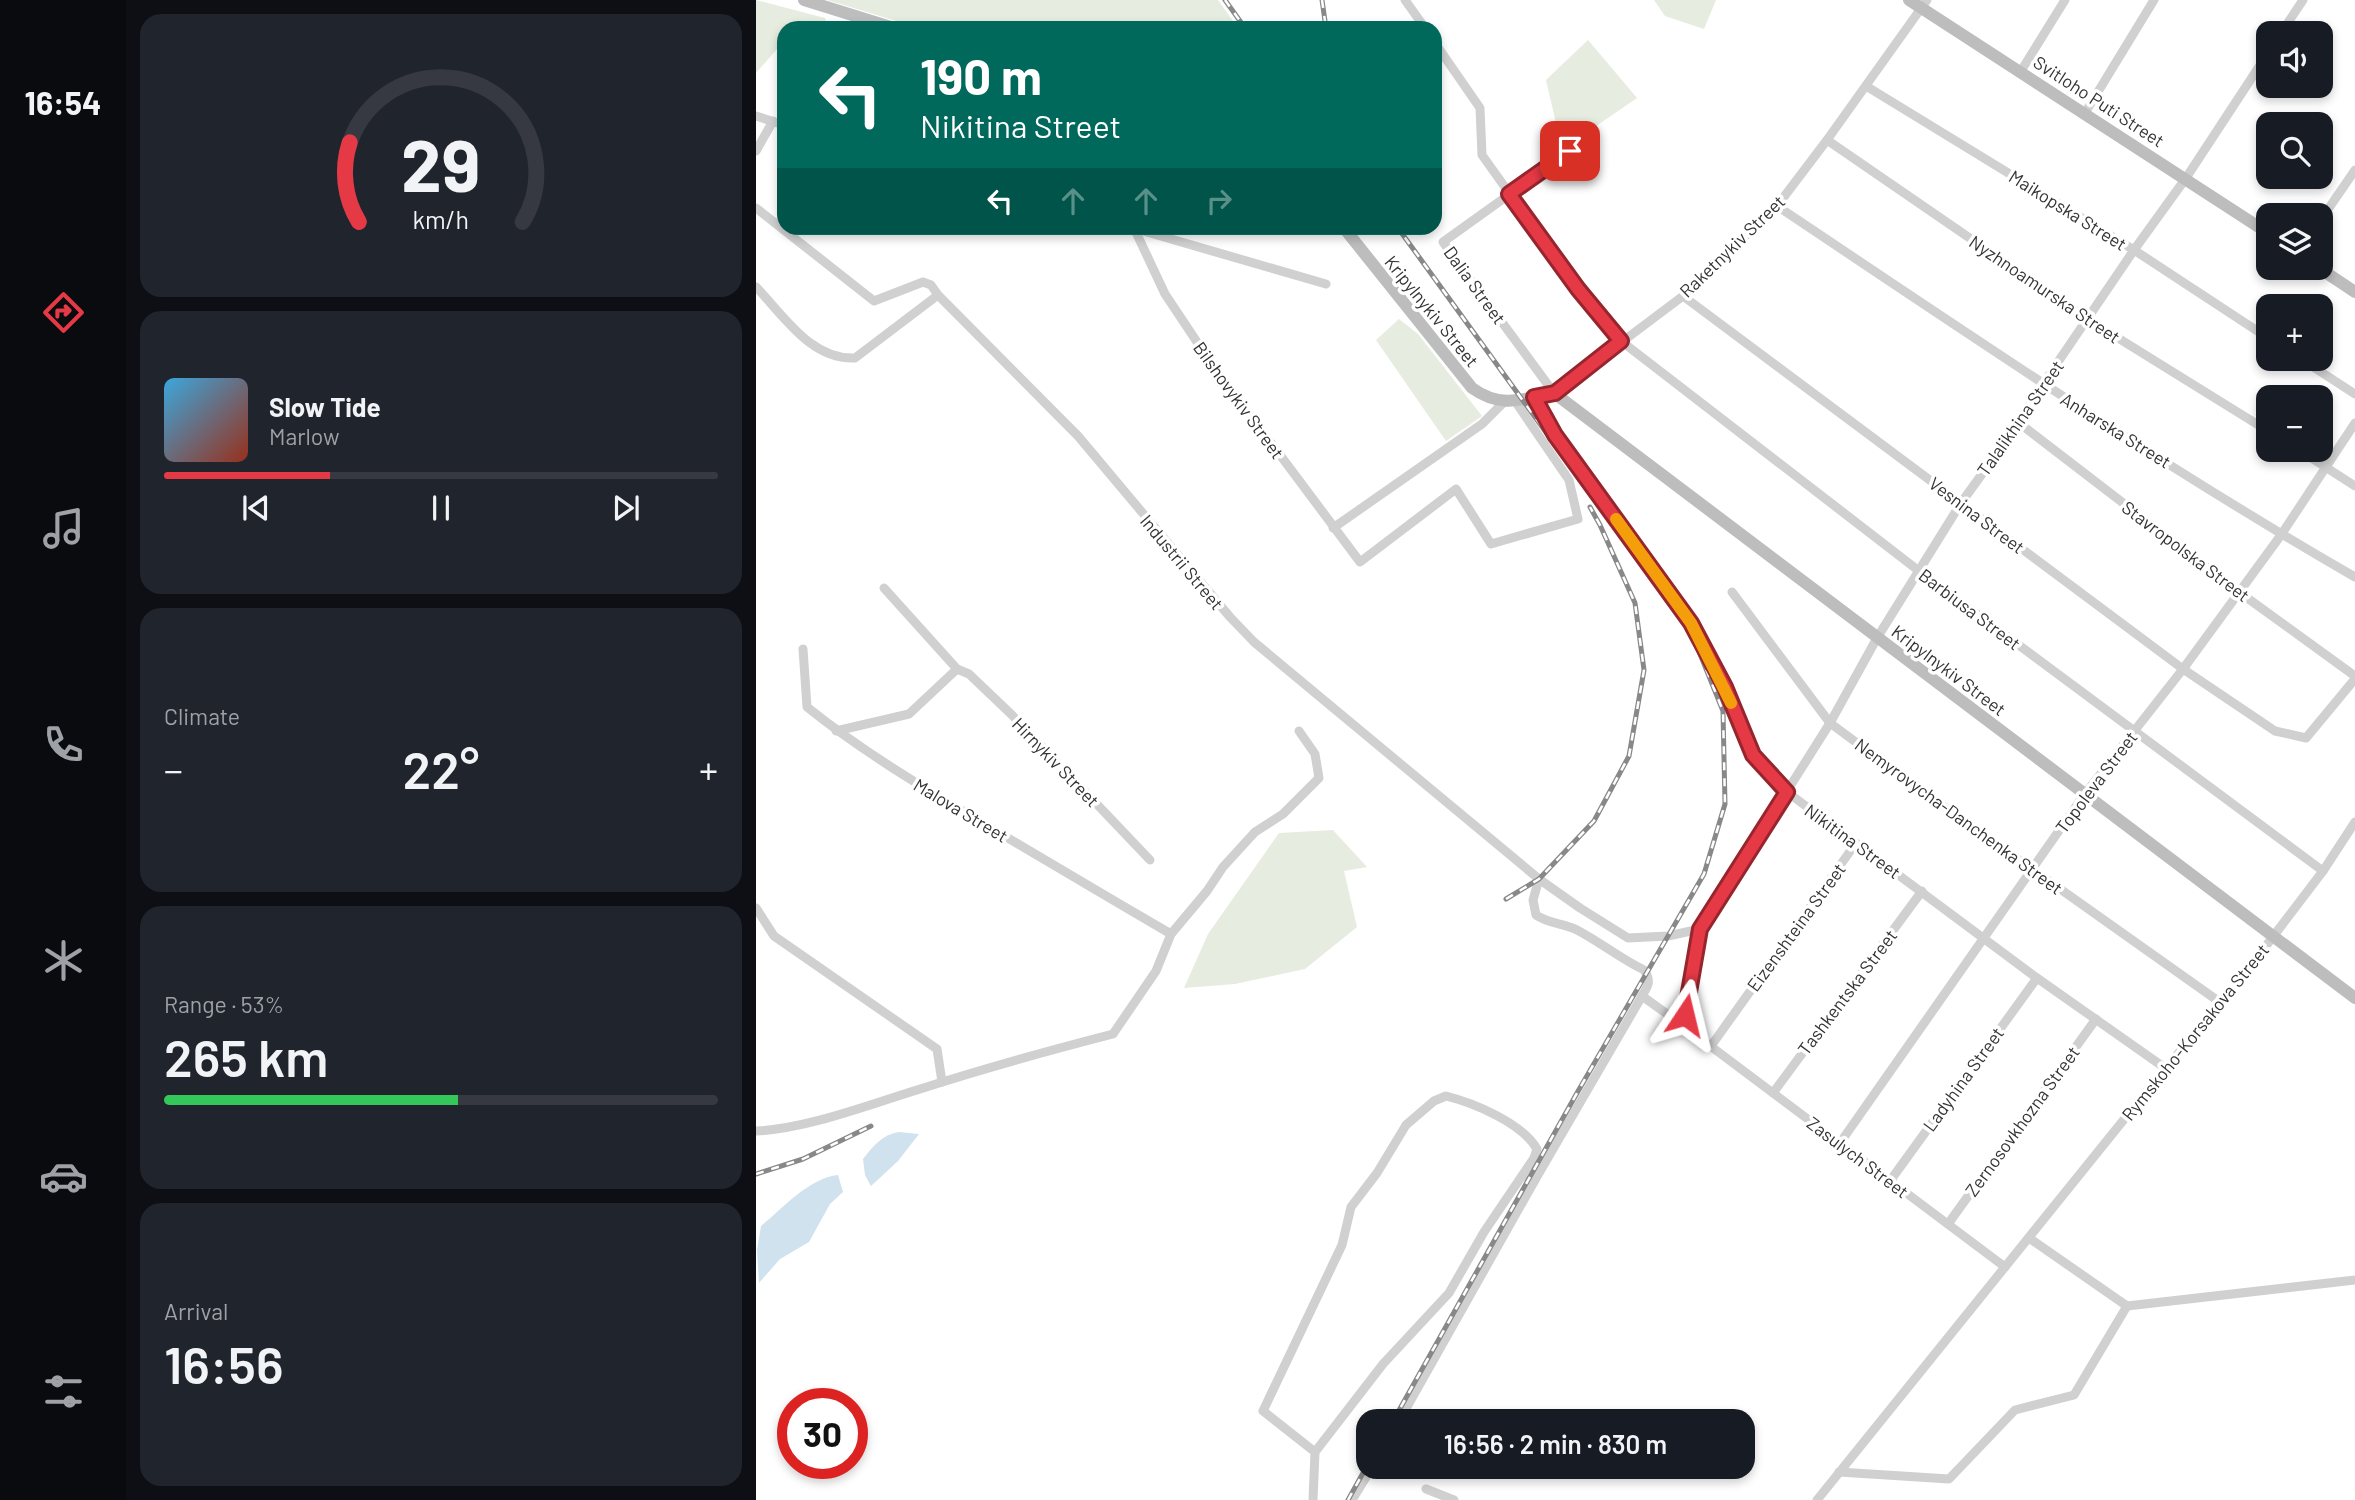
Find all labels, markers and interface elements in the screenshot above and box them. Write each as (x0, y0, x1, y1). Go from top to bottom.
map controls (2256, 21, 2333, 462)
button: sound (2256, 21, 2333, 98)
text: 190 m (920, 46, 1042, 105)
icon: left (805, 49, 896, 140)
street label: Svitloho Puti Street (2030, 51, 2168, 151)
text: 16:54 (25, 83, 101, 121)
text: Nikitina Street (920, 106, 1121, 144)
button: search (2256, 112, 2333, 189)
text: 29 (401, 119, 481, 207)
pin (1540, 121, 1600, 181)
icon: arrive (1551, 132, 1589, 170)
street label: Maikopska Street (2005, 165, 2131, 255)
icon: left (981, 182, 1019, 220)
icon: ahead (1054, 182, 1092, 220)
icon: ahead (1127, 182, 1165, 220)
icon: right (1200, 182, 1238, 220)
street label: Raketnykiv Street (1675, 190, 1789, 302)
text: km/h (413, 203, 469, 233)
button: layers (2256, 203, 2333, 280)
street label: Nyzhnoamurska Street (1965, 230, 2125, 348)
street label: Dalia Street (1439, 242, 1511, 328)
street label: Kripylnykiv Street (1380, 251, 1484, 371)
icon: directions (39, 288, 88, 337)
button: + (2256, 294, 2333, 371)
street label: Bilshovykiv Street (1189, 337, 1289, 463)
street label: Talalikhina Street (1972, 356, 2068, 480)
button: − (2256, 385, 2333, 462)
street label: Anharska Street (2057, 387, 2175, 473)
text: Slow Tide (269, 391, 381, 422)
text: Marlow (269, 422, 340, 450)
street label: Vesnina Street (1925, 472, 2029, 558)
icon: previous (237, 489, 275, 527)
icon: pause (422, 489, 460, 527)
icon: next (607, 489, 645, 527)
street label: Stavropolska Street (2118, 496, 2254, 606)
icon: music (39, 504, 88, 553)
street label: Industrii Street (1136, 510, 1228, 614)
street label: Barbiusa Street (1915, 564, 2025, 654)
street label: Kripylnykiv Street (1888, 620, 2010, 720)
text: Climate (164, 702, 240, 730)
street label: Hirnykiv Street (1008, 713, 1104, 811)
icon: phone (39, 720, 88, 769)
street label: Topoleva Street (2050, 727, 2142, 837)
street label: Nemyrovycha-Danchenka Street (1851, 733, 2067, 899)
text: 22° (403, 737, 479, 799)
text: − (164, 746, 183, 792)
text: + (699, 746, 718, 792)
street label: Malova Street (910, 773, 1012, 847)
street label: Nikitina Street (1801, 799, 1905, 883)
street label: Eizenshteina Street (1742, 859, 1850, 995)
street label: Tashkentska Street (1793, 925, 1901, 1059)
icon: climate (39, 936, 88, 985)
street label: Rymskoho-Korsakova Street (2117, 939, 2273, 1125)
position arrow (1648, 978, 1722, 1052)
text: Range · 53% (164, 990, 284, 1018)
street label: Ladyhina Street (1918, 1023, 2008, 1135)
text: 265 km (164, 1025, 328, 1087)
street label: Zernosovkhozna Street (1960, 1042, 2084, 1200)
street label: Zasulych Street (1803, 1112, 1913, 1202)
icon: car (39, 1152, 88, 1201)
text: Arrival (164, 1297, 228, 1325)
text: 16:56 (164, 1332, 283, 1394)
icon: filters (39, 1367, 88, 1416)
speed limit sign: 30 (777, 1388, 868, 1479)
text: 16:56 · 2 min · 830 m (1444, 1428, 1667, 1459)

